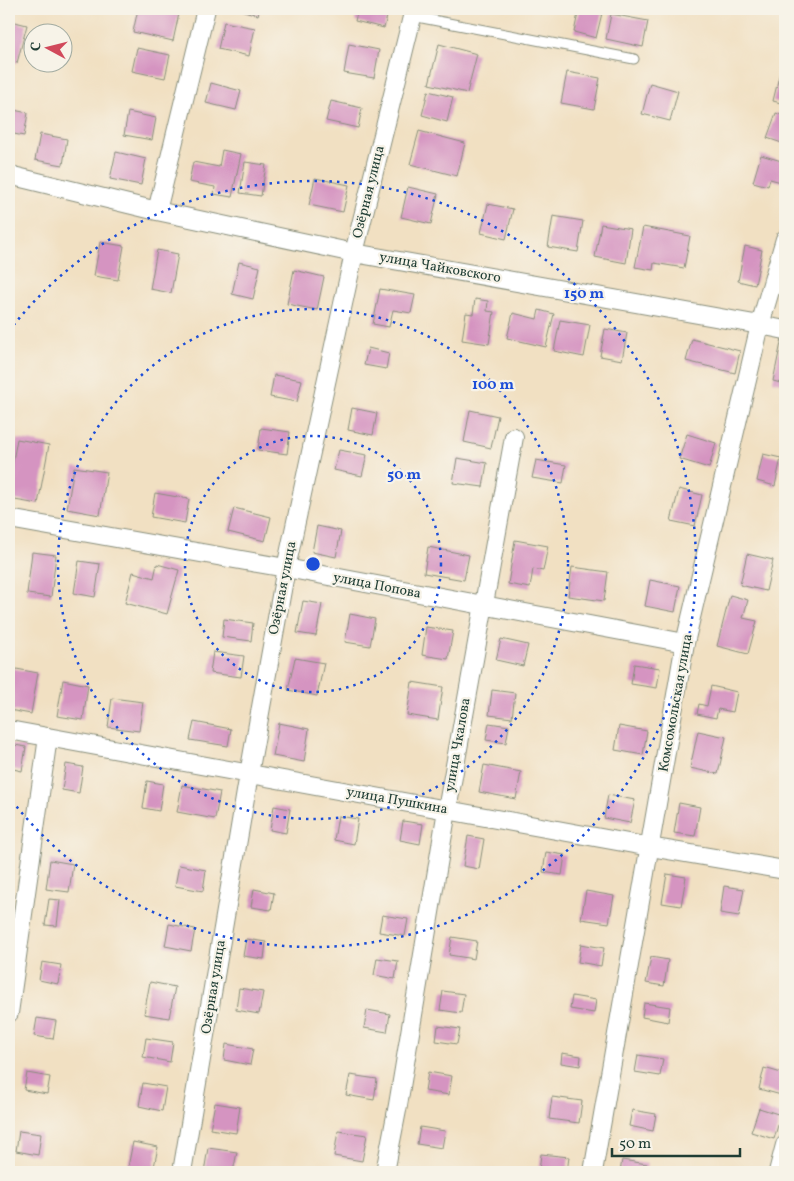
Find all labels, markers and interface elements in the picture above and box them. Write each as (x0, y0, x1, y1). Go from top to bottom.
north arrow (22, 22, 72, 72)
text: С (27, 41, 47, 52)
street label: Озёрная улица (348, 144, 390, 240)
street label: улица Чайковского (378, 248, 502, 288)
text: 150 m (564, 284, 604, 305)
text: 100 m (472, 375, 515, 396)
text: 50 m (387, 465, 421, 486)
street label: Озёрная улица (265, 539, 301, 636)
centre of rings (304, 555, 322, 573)
street label: улица Попова (331, 568, 423, 604)
street label: Комсомольская улица (654, 632, 698, 774)
street label: улица Чкалова (440, 696, 476, 794)
street label: улица Пушкина (345, 783, 449, 819)
street label: Озёрная улица (197, 939, 231, 1035)
scale bar (612, 1126, 739, 1158)
text: 50 m (619, 1134, 651, 1155)

